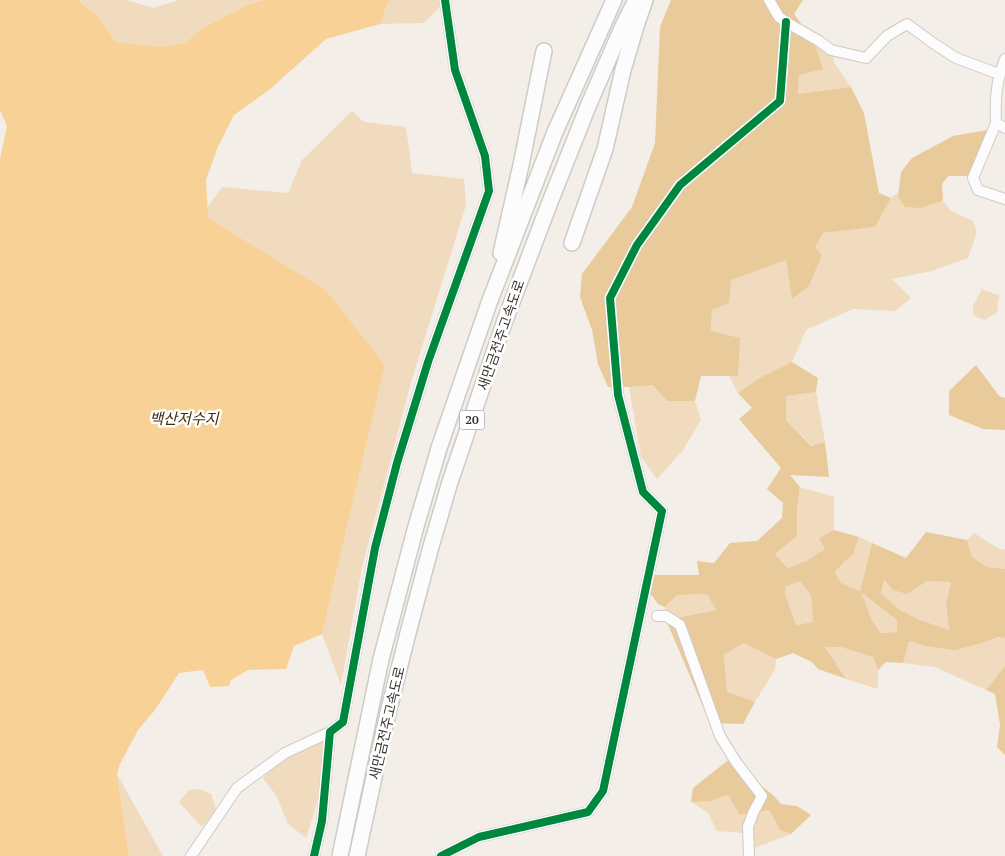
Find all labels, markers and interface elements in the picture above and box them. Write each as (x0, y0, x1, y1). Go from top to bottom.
street label: 새만금전주고속도로 (473, 277, 528, 393)
water label: 백산저수지 (149, 408, 220, 428)
road number: 20 (460, 410, 484, 430)
street label: 새만금전주고속도로 (364, 664, 409, 781)

